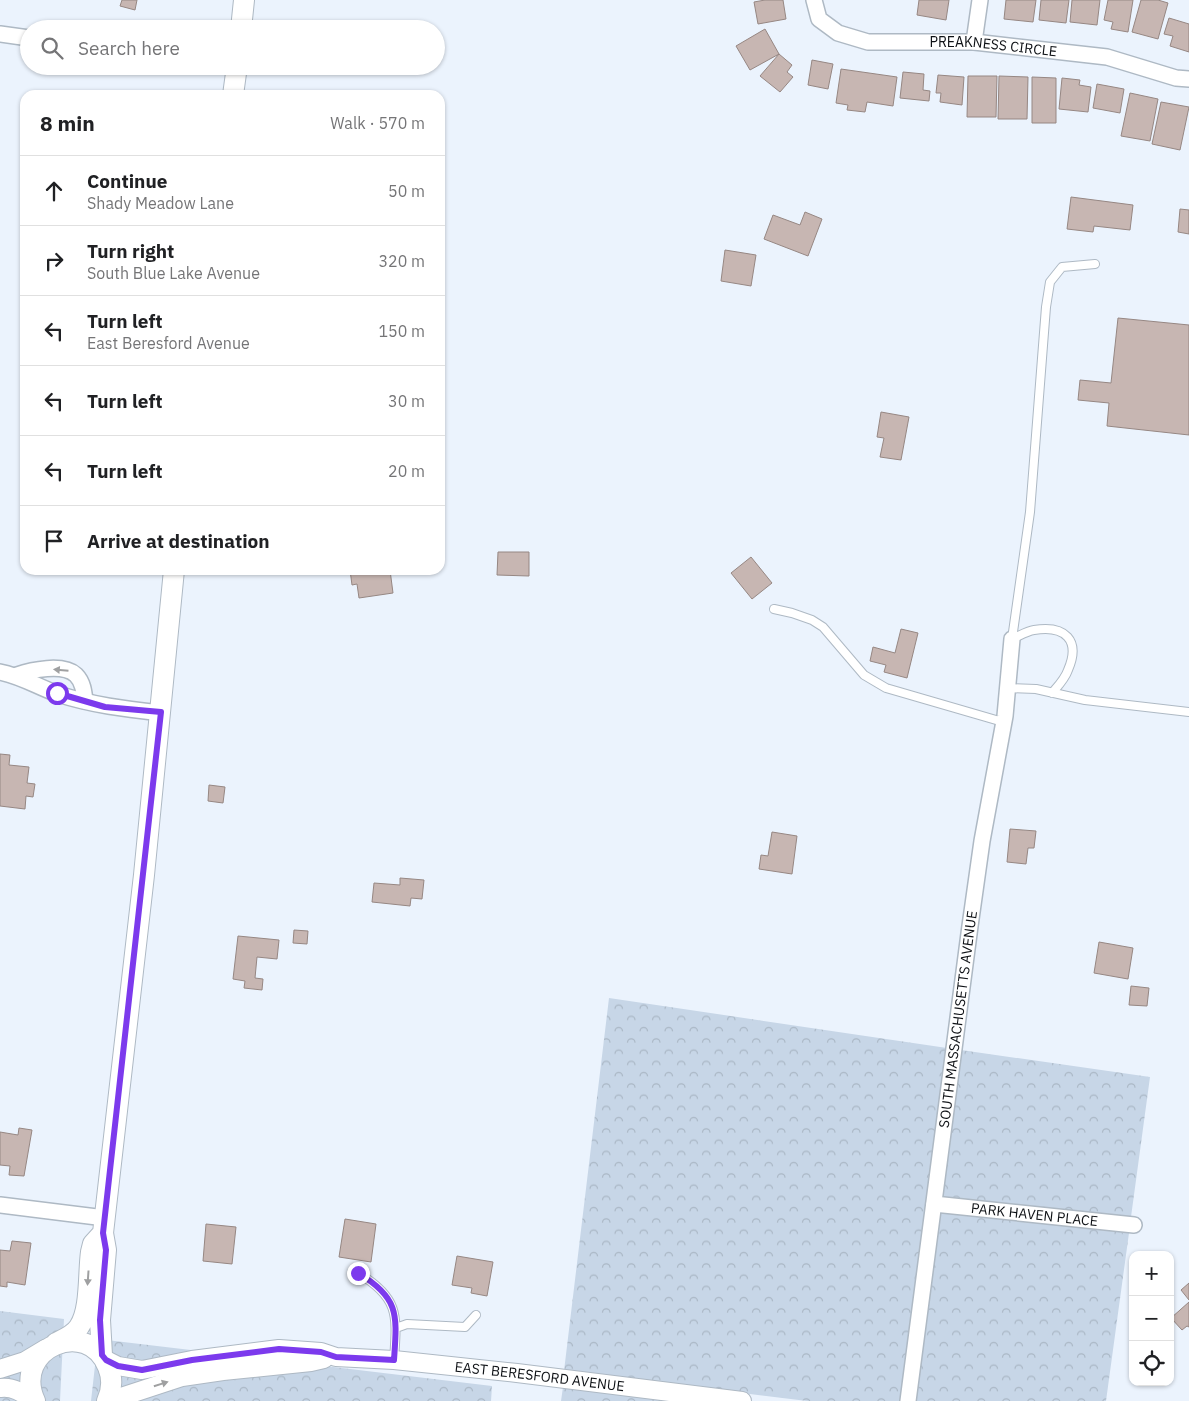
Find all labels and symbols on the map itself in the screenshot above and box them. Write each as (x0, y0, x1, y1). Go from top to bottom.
street label: PREAKNESS CIRCLE (929, 33, 1058, 60)
one-way arrow (52, 666, 68, 674)
route start (46, 682, 69, 705)
street label: SOUTH MASSACHUSETTS AVENUE (935, 910, 981, 1129)
street label: PARK HAVEN PLACE (970, 1199, 1099, 1230)
route end (347, 1262, 370, 1285)
one-way arrow (84, 1270, 92, 1286)
street label: EAST BERESFORD AVENUE (454, 1357, 626, 1395)
one-way arrow (153, 1380, 168, 1387)

